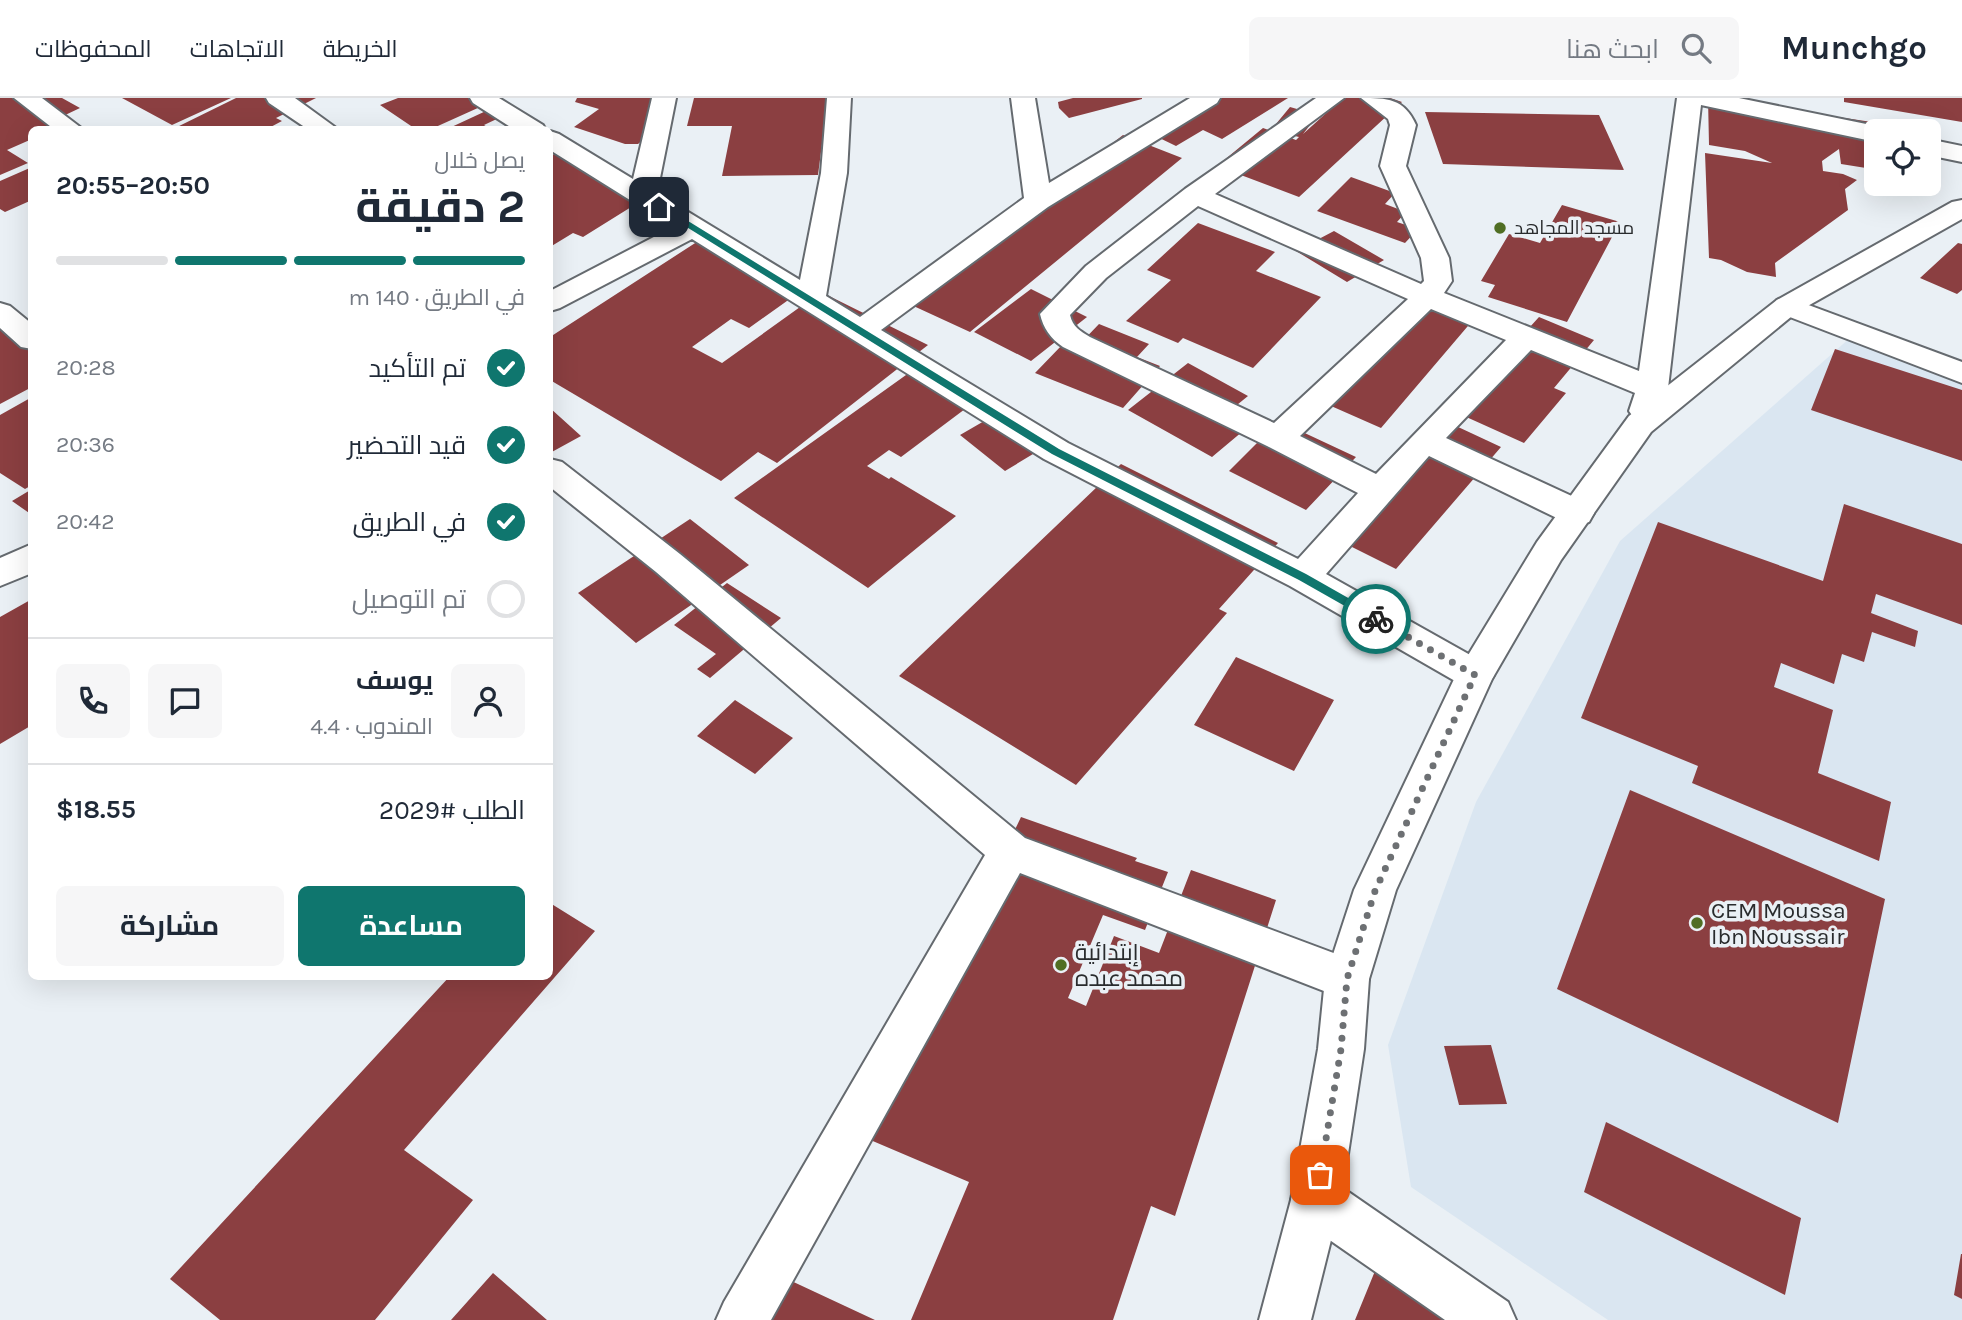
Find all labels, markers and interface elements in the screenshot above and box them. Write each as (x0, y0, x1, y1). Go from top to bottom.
search box (1249, 17, 1739, 80)
icon: search (1677, 29, 1715, 67)
text: Munchgo (1781, 29, 1927, 67)
text: ابحث هنا (1566, 34, 1659, 65)
text: المحفوظات (35, 35, 152, 63)
text: الاتجاهات (190, 35, 285, 63)
text: الخريطة (323, 35, 398, 63)
map controls (1864, 119, 1941, 196)
button: locate (1864, 119, 1941, 196)
text: يصل خلال (434, 147, 525, 174)
text: 20:50–20:55 (56, 170, 210, 201)
pin (629, 177, 689, 237)
text: 2 دقيقة (355, 180, 525, 234)
icon: home (640, 188, 678, 226)
place label: مسجد المجاهد (1514, 217, 1634, 239)
marker: مسجد المجاهد (1492, 220, 1508, 236)
text: في الطريق · 140 m (348, 284, 525, 311)
icon: check (487, 349, 525, 387)
text: تم التأكيد (368, 353, 466, 384)
text: 20:28 (56, 354, 116, 381)
icon: check (487, 426, 525, 464)
text: قيد التحضير (347, 430, 466, 461)
text: 20:36 (56, 431, 115, 458)
icon: check (487, 503, 525, 541)
text: في الطريق (353, 507, 466, 538)
text: 20:42 (56, 508, 114, 535)
text: تم التوصيل (352, 584, 466, 615)
courier (1341, 584, 1411, 654)
icon: bike (1357, 600, 1395, 638)
button: phone (56, 664, 130, 738)
button: chat (148, 664, 222, 738)
button: person (451, 664, 525, 738)
text: يوسف (356, 665, 433, 696)
text: المندوب · 4.4 (310, 713, 433, 740)
text: $18.55 (56, 794, 136, 825)
text: الطلب #2029 (379, 795, 525, 826)
button: مشاركة (56, 886, 284, 966)
button: مساعدة (298, 886, 525, 966)
place label: CEM Moussa Ibn Noussair (1711, 897, 1846, 950)
marker: CEM Moussa Ibn Noussair (1689, 915, 1705, 931)
place label: إبتدائية محمد عبده (1075, 939, 1183, 992)
marker: إبتدائية محمد عبده (1053, 957, 1069, 973)
pin (1290, 1145, 1350, 1205)
icon: bag (1301, 1156, 1339, 1194)

